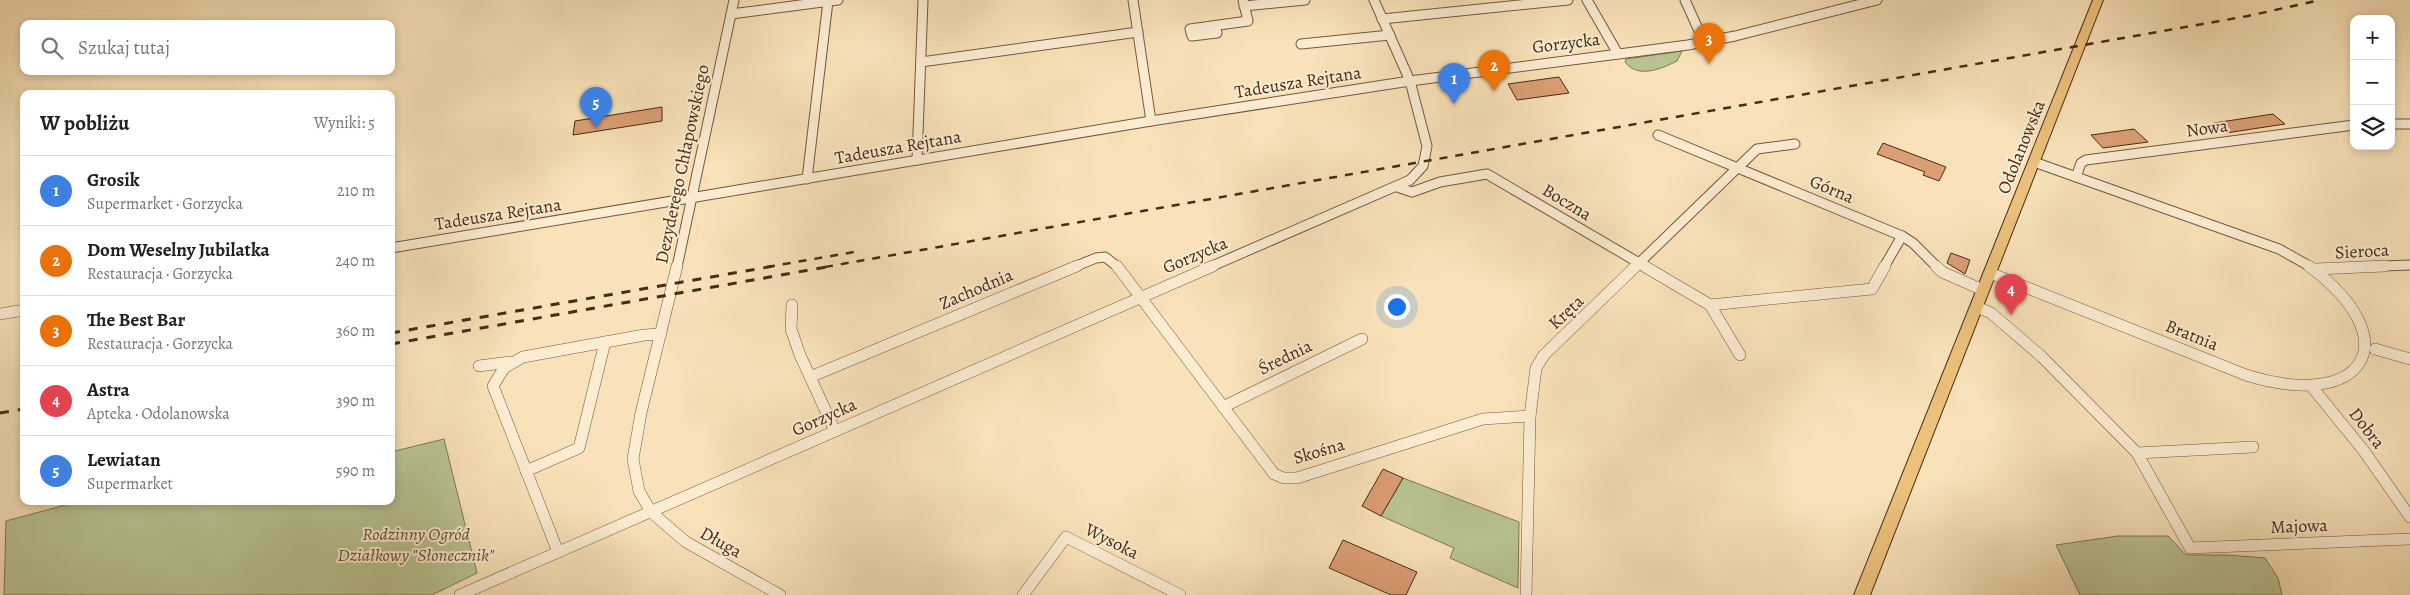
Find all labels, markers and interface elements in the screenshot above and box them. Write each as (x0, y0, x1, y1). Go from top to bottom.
map controls (2350, 15, 2395, 150)
button: + (2350, 15, 2395, 60)
search box (20, 20, 395, 75)
pin: 3 (1693, 23, 1725, 64)
street label: Gorzycka (1531, 27, 1602, 59)
icon: search (38, 34, 66, 62)
text: Szukaj tutaj (78, 35, 170, 61)
pin: 2 (1478, 50, 1510, 91)
street label: Tadeusza Rejtana (1233, 60, 1364, 104)
button: − (2350, 60, 2395, 105)
street label: Dezyderego Chłapowskiego (649, 62, 715, 266)
pin: 1 (1438, 63, 1470, 104)
pin: 5 (580, 87, 612, 128)
street label: Odolanowska (1991, 96, 2051, 198)
button: layers (2350, 105, 2395, 150)
text: W pobliżu (40, 109, 129, 137)
text: Wyniki: 5 (314, 112, 375, 134)
street label: Nowa (2185, 113, 2230, 143)
street label: Tadeusza Rejtana (833, 124, 964, 170)
text: Grosik (87, 167, 140, 193)
street label: Górna (1806, 169, 1858, 209)
street label: Boczna (1538, 178, 1597, 226)
text: 1 (53, 180, 59, 202)
text: 210 m (337, 180, 375, 202)
street label: Tadeusza Rejtana (433, 192, 564, 236)
text: Supermarket · Gorzycka (87, 193, 243, 215)
street label: Gorzycka (1159, 230, 1232, 279)
text: Dom Weselny Jubilatka (87, 237, 270, 263)
street label: Sieroca (2334, 238, 2390, 264)
text: 2 (52, 250, 60, 272)
text: 240 m (335, 250, 375, 272)
text: Restauracja · Gorzycka (87, 263, 233, 285)
street label: Zachodnia (935, 263, 1017, 315)
pin: 4 (1995, 274, 2027, 315)
street label: Kręta (1543, 289, 1589, 335)
your location (1384, 294, 1410, 320)
text: The Best Bar (87, 307, 185, 333)
street label: Bratnia (2162, 314, 2223, 357)
text: 3 (53, 320, 59, 342)
text: 360 m (336, 320, 375, 342)
text: Restauracja · Gorzycka (87, 333, 233, 355)
street label: Średnia (1254, 333, 1316, 380)
text: Astra (87, 377, 130, 403)
text: 4 (52, 390, 60, 412)
text: 390 m (336, 390, 375, 412)
street label: Gorzycka (788, 392, 861, 442)
text: Apteka · Odolanowska (87, 403, 230, 425)
street label: Dobra (2343, 403, 2391, 454)
street label: Skośna (1291, 432, 1348, 470)
text: Lewiatan (87, 447, 161, 473)
text: 5 (53, 460, 59, 482)
text: 590 m (336, 460, 375, 482)
text: Supermarket (87, 473, 173, 495)
street label: Majowa (2270, 513, 2329, 539)
street label: Wysoka (1080, 517, 1144, 565)
street label: Długa (696, 521, 747, 564)
park label: Rodzinny Ogród Działkowy "Słonecznik" (338, 522, 495, 567)

